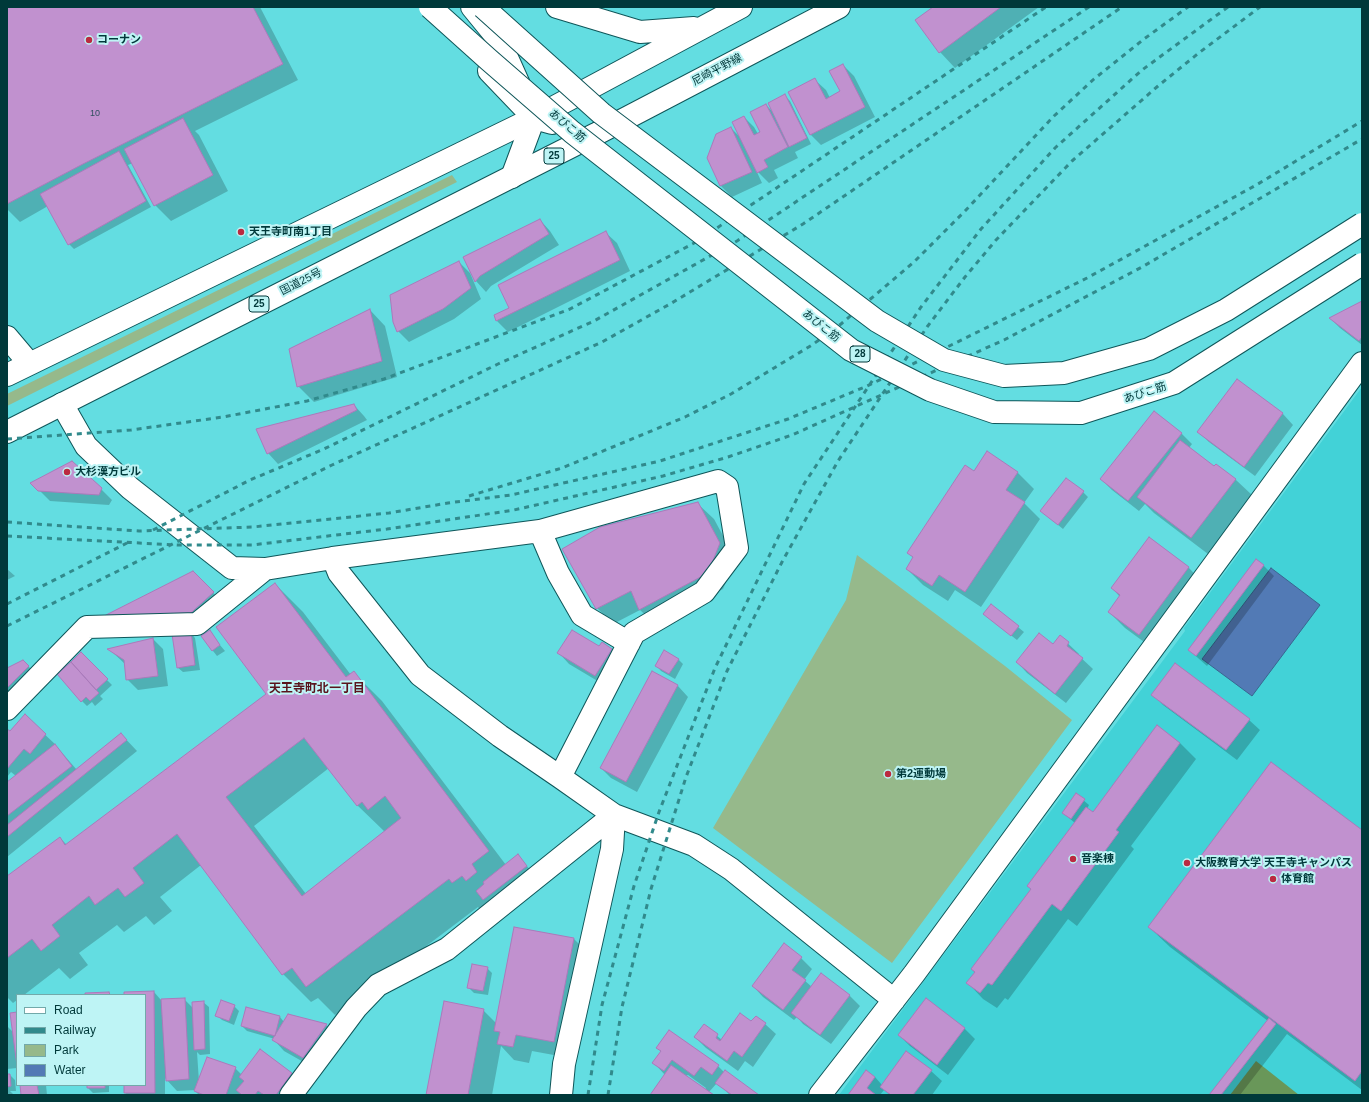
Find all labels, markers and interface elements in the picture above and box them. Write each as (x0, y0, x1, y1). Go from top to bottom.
place label: コーナン (97, 33, 141, 47)
marker: コーナン (84, 35, 94, 45)
street label: 尼崎平野線 (690, 51, 744, 89)
street label: あびこ筋 (546, 107, 588, 145)
house number: 10 (90, 109, 100, 119)
road number: 25 (544, 148, 564, 164)
place label: 天王寺町南1丁目 (249, 225, 332, 239)
marker: 天王寺町南1丁目 (236, 227, 246, 237)
street label: 国道25号 (278, 266, 324, 298)
road number: 25 (249, 296, 269, 312)
street label: あびこ筋 (800, 307, 842, 345)
road number: 28 (850, 346, 870, 362)
street label: あびこ筋 (1122, 380, 1168, 406)
place label: 大杉漢方ビル (75, 465, 141, 479)
marker: 大杉漢方ビル (62, 467, 72, 477)
district label: 天王寺町北一丁目 (269, 682, 365, 696)
place label: 第2運動場 (896, 767, 946, 781)
marker: 第2運動場 (883, 769, 893, 779)
place label: 音楽棟 (1081, 852, 1114, 866)
marker: 音楽棟 (1068, 854, 1078, 864)
place label: 大阪教育大学 天王寺キャンパス (1195, 856, 1352, 870)
marker: 大阪教育大学 天王寺キャンパス (1182, 858, 1192, 868)
place label: 体育館 (1281, 872, 1314, 886)
marker: 体育館 (1268, 874, 1278, 884)
legend (16, 994, 146, 1086)
text: Road (54, 1003, 83, 1017)
text: Railway (54, 1023, 96, 1037)
text: Park (54, 1043, 79, 1057)
text: Water (54, 1063, 86, 1077)

